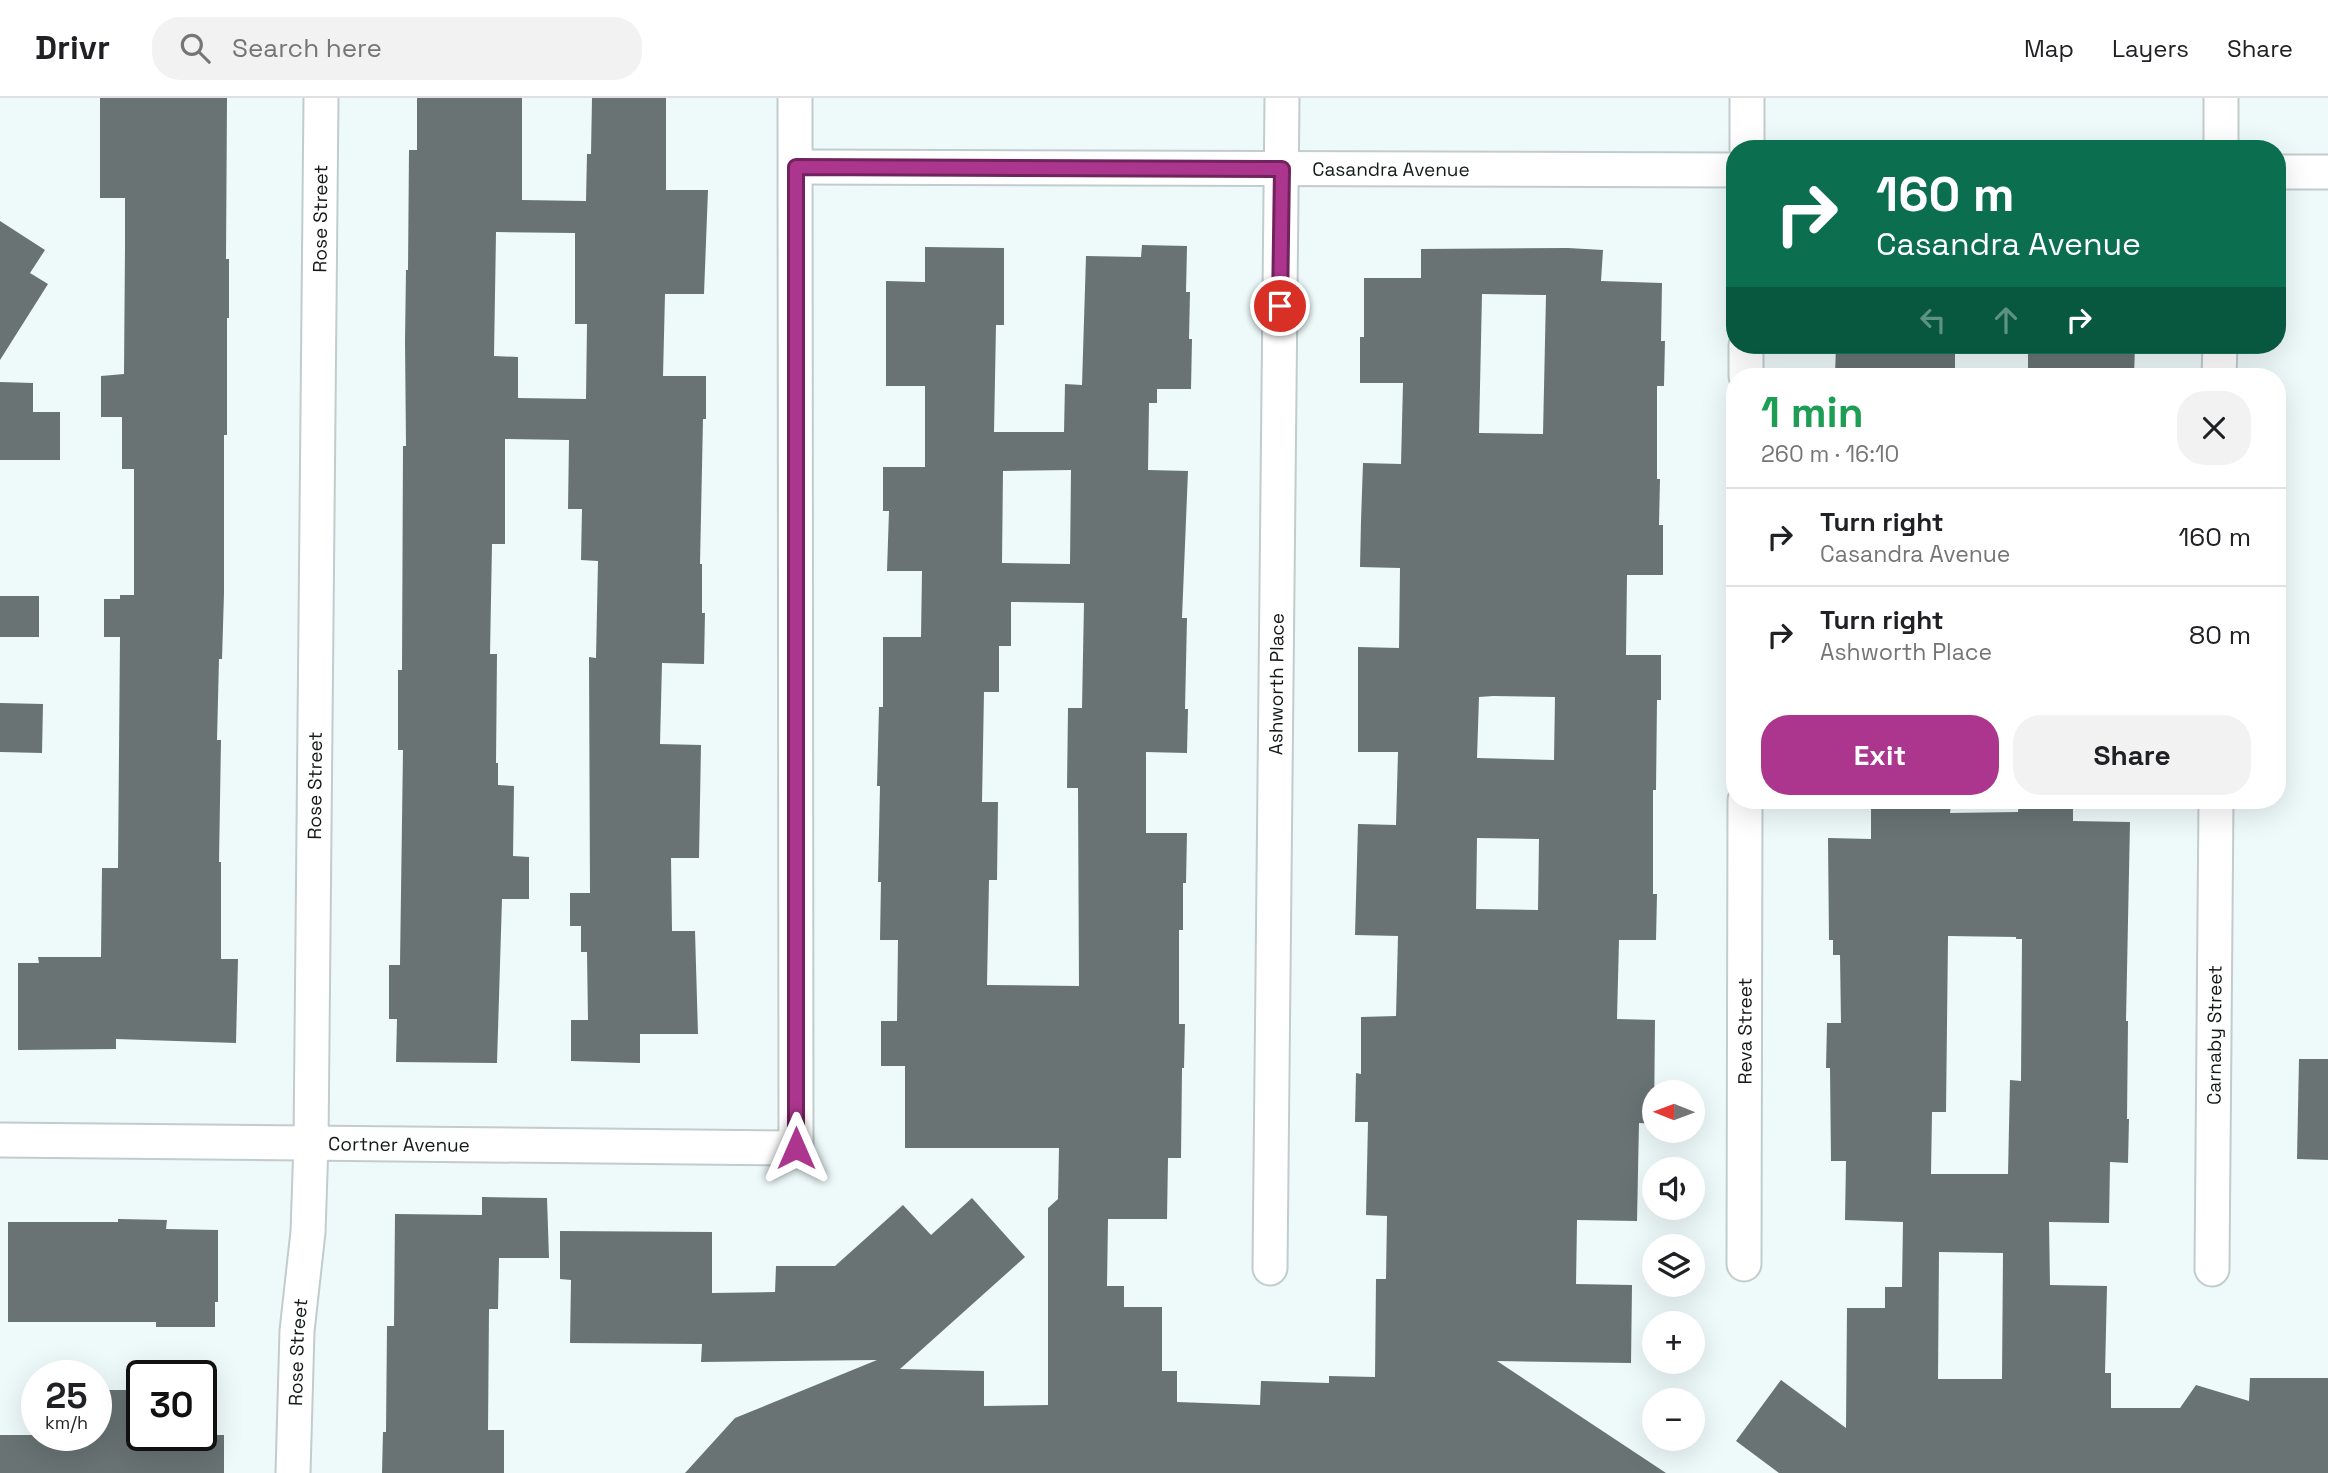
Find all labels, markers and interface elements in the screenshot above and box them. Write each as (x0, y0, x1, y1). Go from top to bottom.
search box (152, 17, 642, 80)
text: Drivr (35, 27, 110, 69)
icon: search (176, 29, 214, 67)
text: Search here (232, 31, 382, 65)
text: Map (2024, 33, 2074, 64)
text: Layers (2112, 33, 2189, 64)
text: Share (2227, 33, 2293, 64)
street label: Casandra Avenue (1312, 157, 1470, 182)
text: 160 m (1876, 163, 2014, 225)
street label: Rose Street (307, 165, 333, 273)
icon: right (1761, 168, 1852, 259)
text: Casandra Avenue (1876, 224, 2141, 264)
pin (1250, 276, 1310, 336)
icon: arrive (1261, 287, 1299, 325)
icon: left (1914, 301, 1952, 339)
icon: ahead (1987, 301, 2025, 339)
icon: right (2060, 301, 2098, 339)
text: 1 min (1761, 386, 1864, 439)
button: close (2177, 391, 2251, 465)
text: 260 m · 16:10 (1761, 439, 1899, 469)
text: Turn right (1820, 505, 1944, 539)
icon: right (1761, 518, 1799, 556)
text: 160 m (2179, 520, 2251, 554)
text: Casandra Avenue (1820, 539, 2010, 569)
text: Turn right (1820, 603, 1944, 637)
street label: Ashworth Place (1263, 613, 1290, 755)
icon: right (1761, 616, 1799, 654)
text: 80 m (2189, 618, 2251, 652)
text: Ashworth Place (1820, 637, 1992, 667)
button: Exit (1761, 715, 1999, 795)
button: Share (2013, 715, 2251, 795)
street label: Rose Street (302, 732, 328, 840)
street label: Carnaby Street (2201, 965, 2228, 1105)
street label: Reva Street (1732, 978, 1758, 1084)
north arrow (1642, 1080, 1704, 1143)
map controls (1642, 1080, 1705, 1451)
position arrow (759, 1111, 833, 1185)
street label: Cortner Avenue (328, 1131, 470, 1158)
button: sound (1642, 1157, 1705, 1220)
button: layers (1642, 1234, 1705, 1297)
street label: Rose Street (283, 1297, 314, 1406)
button: + (1642, 1311, 1705, 1374)
speed limit sign: 30 (126, 1360, 217, 1451)
text: 25 (46, 1374, 87, 1418)
button: − (1642, 1388, 1705, 1451)
text: km/h (45, 1411, 88, 1434)

